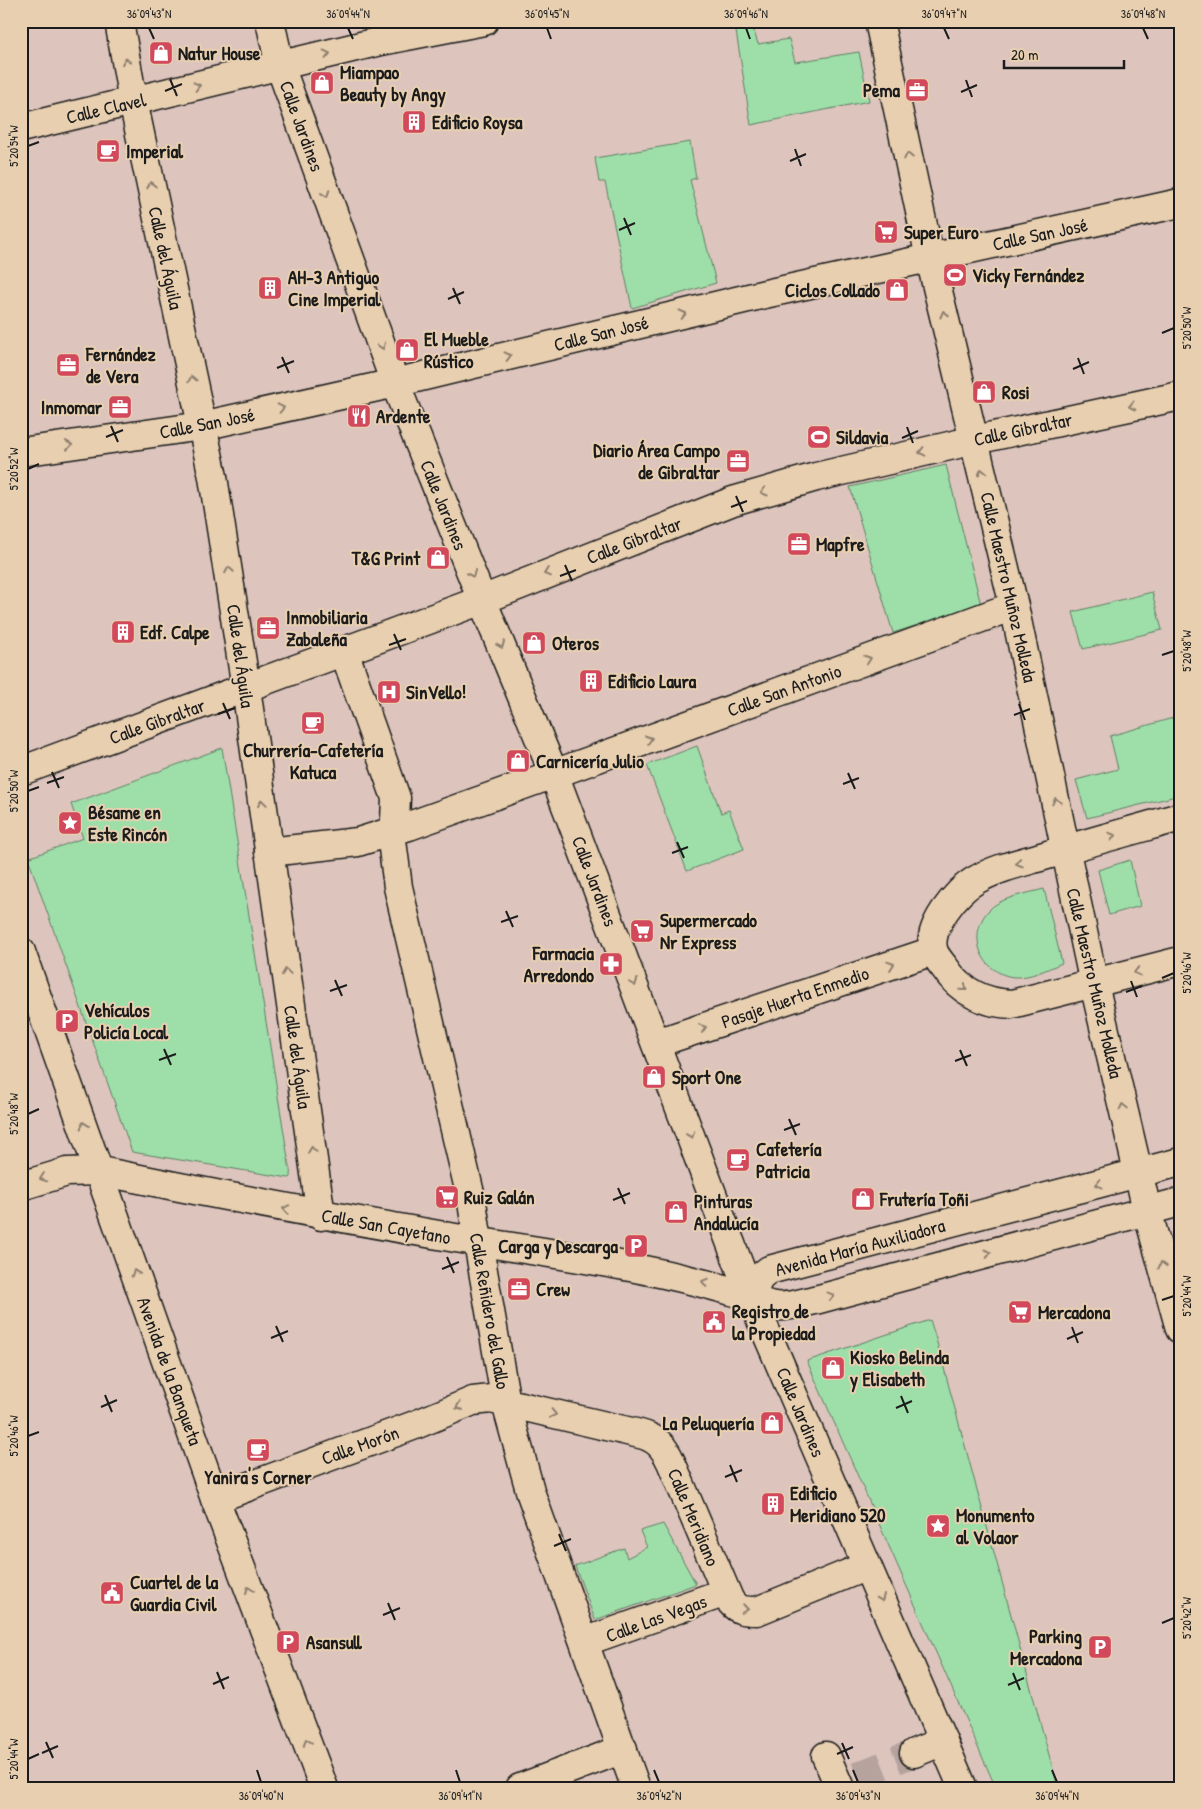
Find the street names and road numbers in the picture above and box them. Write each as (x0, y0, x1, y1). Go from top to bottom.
street label: Calle Jardines (274, 77, 330, 175)
street label: Calle Clavel (64, 86, 149, 130)
street label: Calle del Águila (142, 204, 190, 312)
street label: Calle San José (990, 211, 1090, 257)
street label: Calle San José (551, 309, 651, 357)
street label: Calle San José (157, 401, 257, 445)
street label: Calle Gibraltar (971, 406, 1075, 452)
street label: Calle Jardines (414, 456, 474, 554)
street label: Calle Maestro Muñoz Molleda (974, 489, 1044, 685)
street label: Calle Gibraltar (583, 510, 686, 570)
street label: Calle del Águila (221, 602, 261, 710)
street label: Calle San Antonio (723, 657, 845, 723)
street label: Calle Gibraltar (105, 691, 209, 750)
street label: Calle Jardines (566, 832, 624, 930)
street label: Calle Maestro Muñoz Molleda (1060, 885, 1130, 1081)
street label: Pasaje Huerta Enmedio (718, 959, 872, 1034)
street label: Calle del Águila (278, 1003, 318, 1111)
street label: Calle San Cayetano (319, 1202, 453, 1250)
street label: Avenida María Auxiliadora (772, 1212, 948, 1282)
street label: Calle Reñidero del Gallo (463, 1231, 517, 1391)
street label: Avenida de la Banqueta (131, 1293, 209, 1449)
street label: Calle Jardines (770, 1363, 832, 1461)
street label: Calle Morón (318, 1419, 402, 1471)
street label: Calle Meridiano (662, 1464, 726, 1570)
street label: Calle Las Vegas (602, 1588, 710, 1648)

